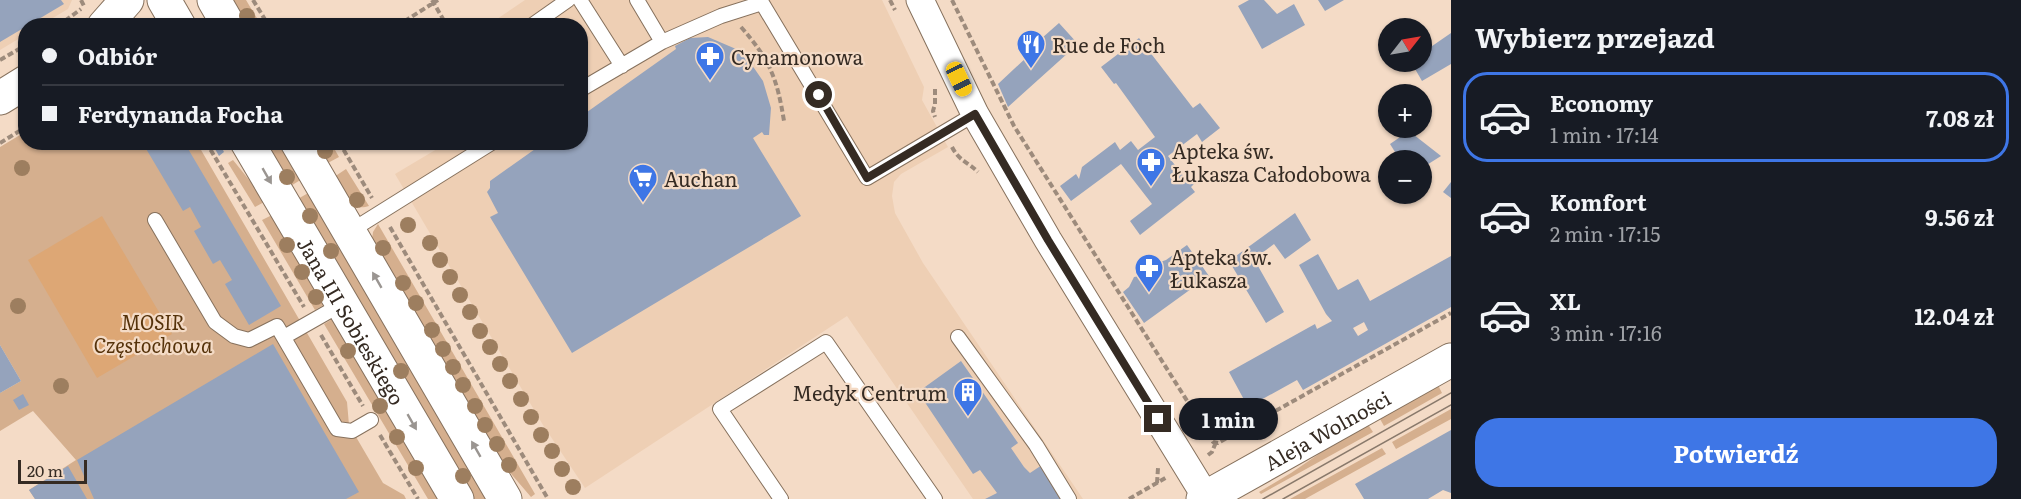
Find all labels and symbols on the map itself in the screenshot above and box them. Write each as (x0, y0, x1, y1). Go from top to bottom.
north arrow (1378, 18, 1432, 72)
restaurant icon: Rue de Foch (1015, 28, 1047, 70)
place label: Rue de Foch (1052, 29, 1165, 59)
pharmacy icon: Cynamonowa (694, 40, 726, 82)
place label: Cynamonowa (731, 41, 863, 71)
car (943, 59, 975, 99)
route start (805, 81, 832, 108)
place label: Apteka św. Łukasza Całodobowa (1172, 135, 1371, 188)
pharmacy icon: Apteka św. Łukasza Całodobowa (1135, 146, 1167, 188)
supermarket icon: Auchan (627, 162, 659, 204)
place label: Auchan (664, 163, 737, 193)
one-way arrow (261, 168, 272, 184)
street label: Jana III Sobieskiego (291, 231, 413, 410)
place label: Apteka św. Łukasza (1170, 241, 1273, 294)
pharmacy icon: Apteka św. Łukasza (1133, 252, 1165, 294)
one-way arrow (372, 272, 383, 288)
park label: MOSIR Częstochowa (94, 306, 213, 359)
building icon: Medyk Centrum (952, 376, 984, 418)
place label: Medyk Centrum (792, 377, 947, 407)
street label: Aleja Wolności (1258, 382, 1396, 477)
callout: 1 min (1179, 398, 1278, 440)
route end (1144, 405, 1171, 432)
one-way arrow (407, 414, 417, 431)
one-way arrow (471, 440, 481, 457)
scale bar (18, 457, 87, 484)

